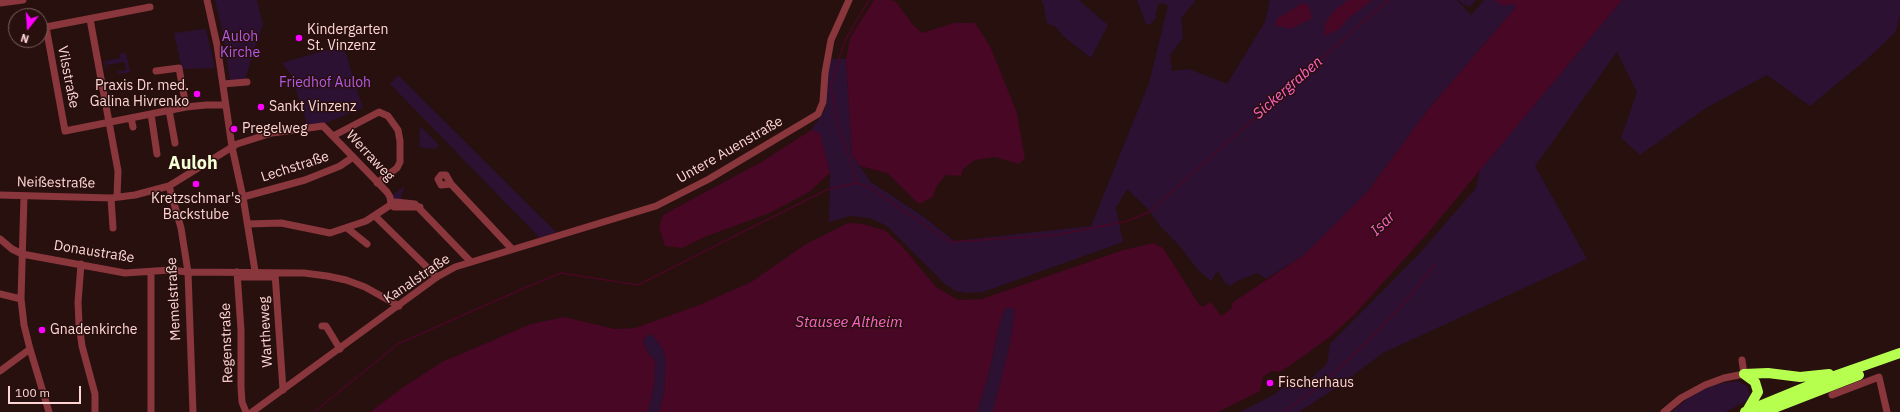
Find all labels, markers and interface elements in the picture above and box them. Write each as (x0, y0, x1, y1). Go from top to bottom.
north arrow (8, 8, 48, 48)
place label: Kindergarten St. Vinzenz (307, 22, 388, 54)
park label: Auloh Kirche (220, 29, 260, 62)
text: N (19, 31, 31, 46)
marker: Kindergarten St. Vinzenz (294, 33, 304, 43)
street label: Vilsstraße (54, 44, 82, 110)
water label: Sickergraben (1249, 53, 1327, 123)
park label: Friedhof Auloh (279, 75, 371, 91)
place label: Praxis Dr. med. Galina Hivrenko (90, 78, 189, 110)
marker: Praxis Dr. med. Galina Hivrenko (192, 89, 202, 99)
place label: Sankt Vinzenz (269, 99, 356, 115)
marker: Sankt Vinzenz (256, 102, 266, 112)
street label: Untere Auenstraße (674, 113, 786, 187)
place label: Pregelweg (242, 121, 308, 137)
marker: Pregelweg (229, 124, 239, 134)
street label: Werraweg (342, 127, 398, 185)
street label: Lechstraße (259, 148, 331, 186)
district label: Auloh (168, 153, 218, 175)
street label: Neißestraße (17, 174, 95, 192)
marker: Kretzschmar's Backstube (191, 179, 201, 189)
place label: Kretzschmar's Backstube (151, 191, 241, 224)
water label: Isar (1367, 208, 1399, 240)
street label: Donaustraße (52, 237, 136, 267)
street label: Kanalstraße (381, 251, 453, 307)
street label: Memelstraße (163, 257, 185, 341)
street label: Wartheweg (256, 296, 276, 368)
street label: Regenstraße (217, 303, 237, 383)
water label: Stausee Altheim (795, 314, 903, 332)
place label: Gnadenkirche (50, 322, 138, 338)
marker: Gnadenkirche (37, 325, 47, 335)
place label: Fischerhaus (1278, 375, 1354, 391)
scale bar (10, 378, 83, 404)
marker: Fischerhaus (1265, 378, 1275, 388)
text: 100 m (15, 385, 50, 400)

